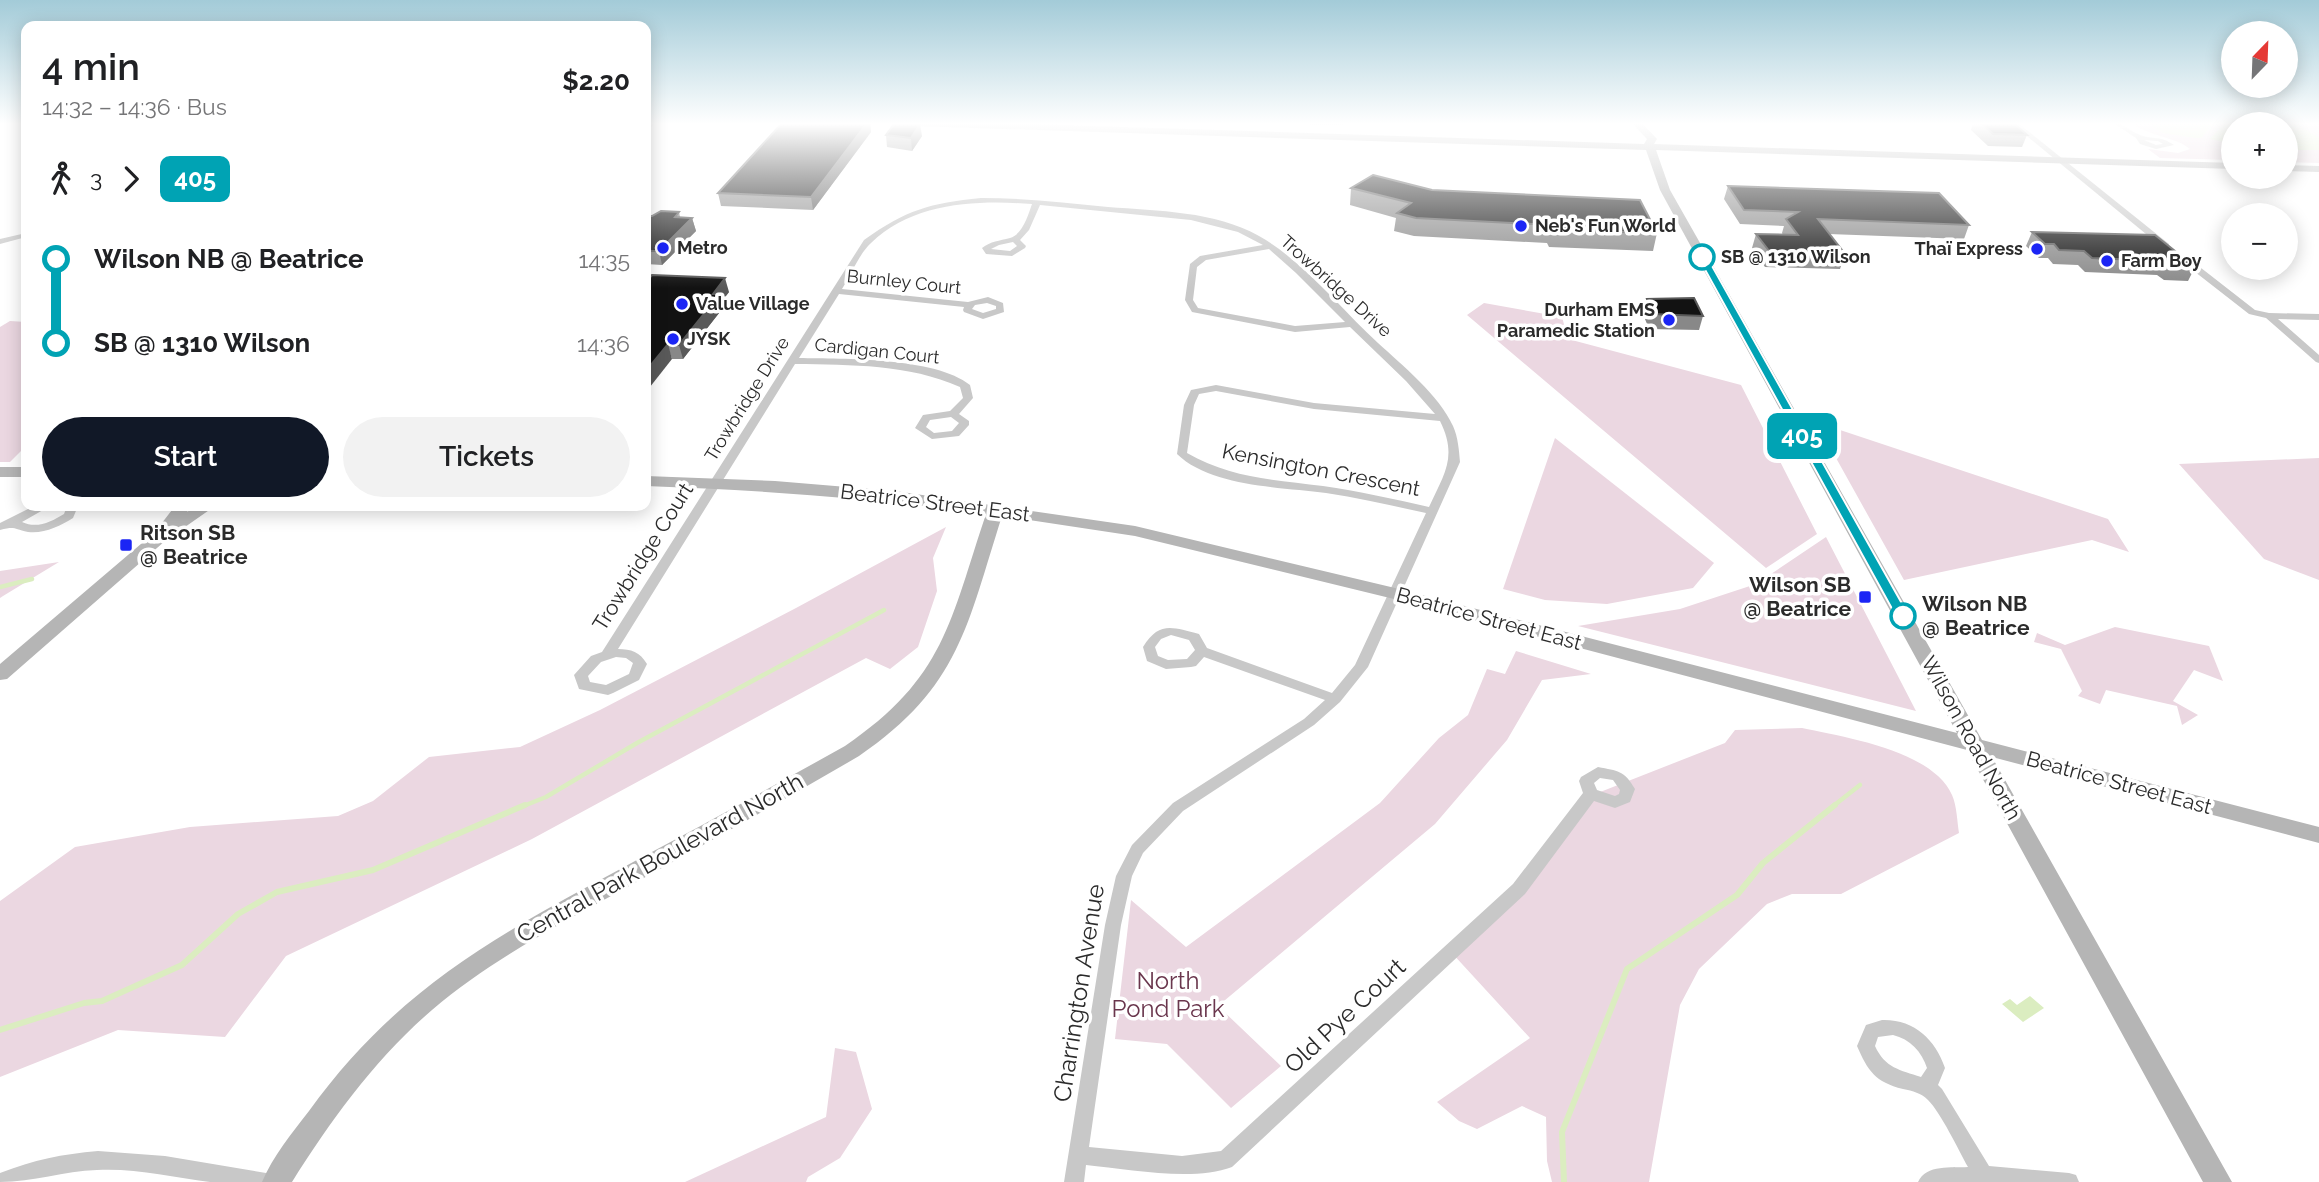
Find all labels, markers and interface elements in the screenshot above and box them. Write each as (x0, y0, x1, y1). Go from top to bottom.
north arrow (2221, 21, 2298, 98)
map controls (2221, 21, 2298, 280)
text: 4 min (42, 44, 140, 89)
text: $2.20 (562, 66, 630, 96)
text: 14:32 – 14:36 · Bus (42, 93, 227, 120)
button: + (2221, 112, 2298, 189)
icon: walk (42, 160, 80, 198)
icon: forward (112, 160, 150, 198)
text: 405 (174, 164, 216, 193)
text: 3 (90, 165, 102, 192)
button: − (2221, 203, 2298, 280)
place label: Neb's Fun World (1535, 215, 1676, 236)
marker: Neb's Fun World (1513, 218, 1529, 234)
street label: Trowbridge Drive (1276, 230, 1397, 341)
place label: Metro (677, 237, 728, 258)
place label: Thaï Express (1915, 238, 2023, 259)
marker: Metro (655, 240, 671, 256)
marker: Thaï Express (2029, 241, 2045, 257)
text: Wilson NB @ Beatrice (94, 244, 364, 274)
marker: SB @ 1310 Wilson (1689, 244, 1715, 270)
text: 14:35 (578, 246, 630, 273)
place label: SB @ 1310 Wilson (1721, 246, 1871, 267)
place label: Farm Boy (2121, 250, 2202, 271)
marker: Farm Boy (2099, 253, 2115, 269)
street label: Burnley Court (846, 265, 962, 298)
place label: Value Village (696, 293, 810, 314)
marker: Value Village (674, 296, 690, 312)
place label: Durham EMS Paramedic Station (1497, 299, 1655, 341)
marker: Durham EMS Paramedic Station (1661, 312, 1677, 328)
text: SB @ 1310 Wilson (94, 328, 310, 358)
place label: JYSK (687, 328, 731, 349)
text: 14:36 (577, 330, 630, 357)
marker: JYSK (665, 331, 681, 347)
street label: Trowbridge Drive (700, 333, 793, 465)
street label: Cardigan Court (814, 334, 941, 368)
line badge: 405 (1762, 413, 1842, 459)
button: Start (42, 417, 329, 497)
button: Tickets (343, 417, 630, 497)
text: 405 (1781, 421, 1823, 450)
street label: Kensington Crescent (1220, 438, 1422, 501)
street label: Trowbridge Court (587, 478, 698, 635)
street label: Beatrice Street East (839, 478, 1031, 527)
place label: Ritson SB @ Beatrice (140, 520, 248, 569)
marker: Ritson SB @ Beatrice (118, 537, 134, 553)
place label: Wilson SB @ Beatrice (1744, 572, 1851, 621)
street label: Beatrice Street East (1394, 582, 1584, 655)
marker: Wilson SB @ Beatrice (1857, 589, 1873, 605)
place label: Wilson NB @ Beatrice (1922, 591, 2030, 640)
marker: Wilson NB @ Beatrice (1890, 603, 1916, 629)
street label: Wilson Road North (1916, 651, 2027, 824)
street label: Beatrice Street East (2024, 746, 2214, 819)
street label: Central Park Boulevard North (511, 766, 808, 949)
street label: Charrington Avenue (1047, 882, 1110, 1104)
street label: Old Pye Court (1278, 952, 1411, 1079)
park label: North Pond Park (1111, 966, 1225, 1023)

